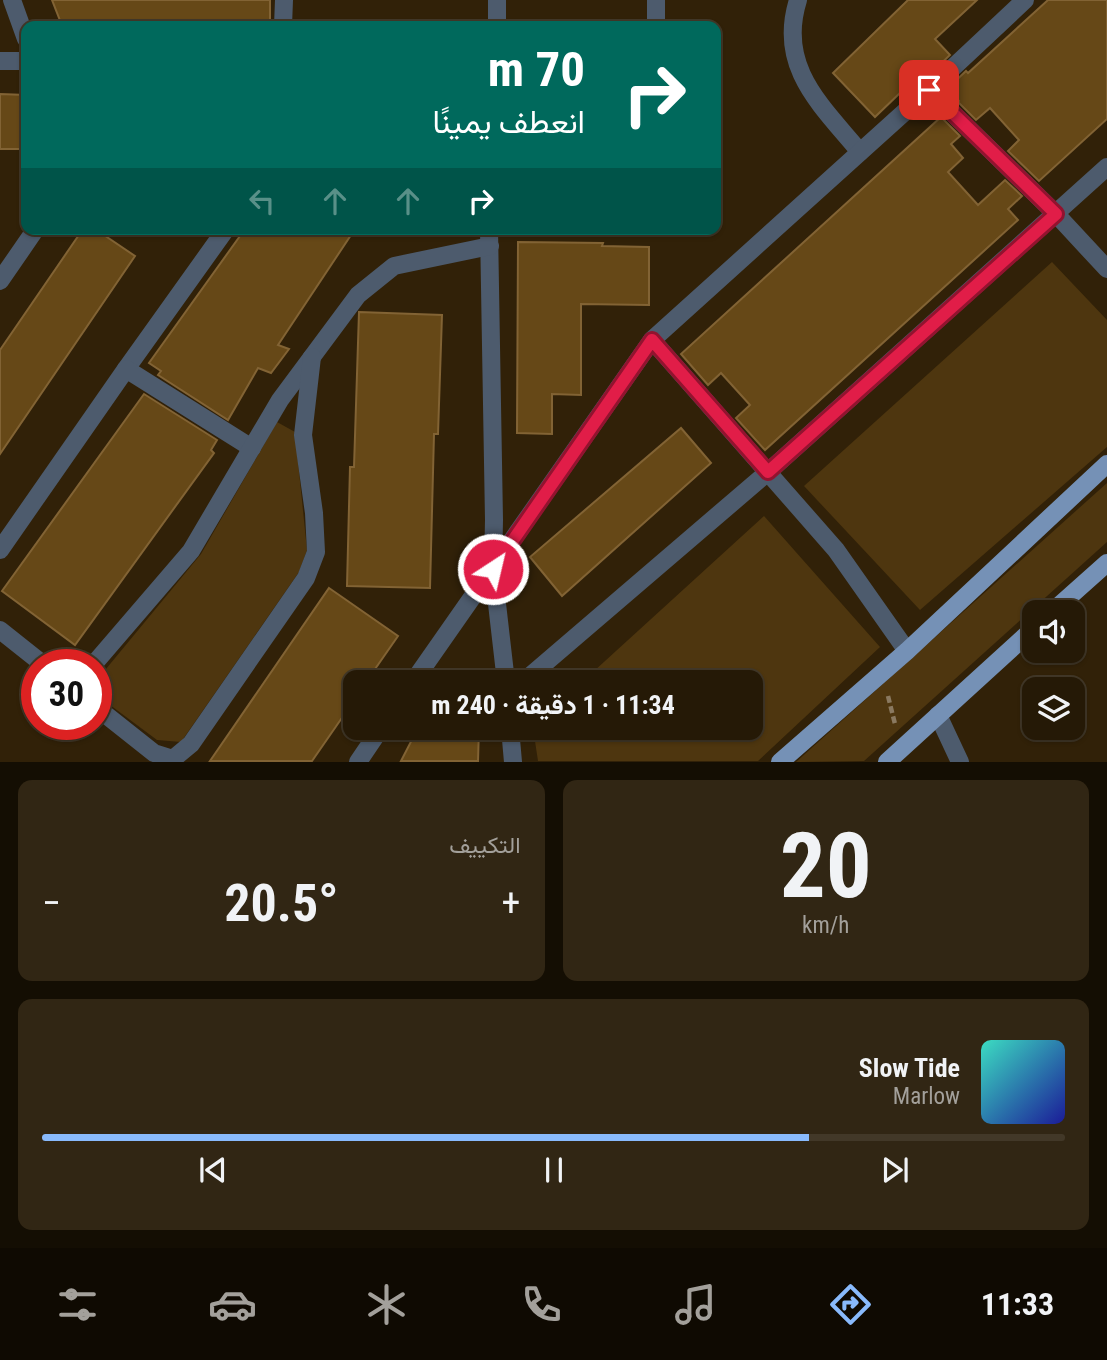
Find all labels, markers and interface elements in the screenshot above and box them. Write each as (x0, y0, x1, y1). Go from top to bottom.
text: 70 m (488, 41, 585, 98)
icon: right (609, 49, 700, 140)
pin (899, 60, 959, 120)
icon: arrive (910, 71, 948, 109)
text: انعطف يمينًا (432, 103, 585, 141)
icon: left (243, 182, 281, 220)
icon: ahead (316, 182, 354, 220)
icon: ahead (389, 182, 427, 220)
icon: right (462, 182, 500, 220)
position arrow (456, 532, 530, 606)
map controls (1022, 600, 1085, 740)
button: sound (1022, 600, 1085, 663)
speed limit sign: 30 (21, 649, 112, 740)
button: layers (1022, 677, 1085, 740)
text: 11:34 · 1 دقيقة · 240 m (431, 690, 675, 720)
text: 20 (780, 813, 872, 919)
text: التكييف (449, 832, 521, 859)
text: 20.5° (224, 873, 338, 934)
text: − (42, 881, 61, 925)
text: + (502, 881, 520, 925)
text: km/h (802, 912, 849, 939)
text: Slow Tide (859, 1053, 960, 1083)
text: Marlow (893, 1083, 960, 1110)
icon: previous (194, 1151, 232, 1189)
icon: pause (535, 1151, 573, 1189)
icon: next (876, 1151, 914, 1189)
icon: filters (53, 1280, 102, 1329)
icon: car (208, 1280, 257, 1329)
icon: climate (362, 1280, 411, 1329)
icon: phone (517, 1280, 566, 1329)
icon: music (671, 1280, 720, 1329)
icon: directions (826, 1280, 875, 1329)
text: 11:33 (981, 1285, 1054, 1323)

